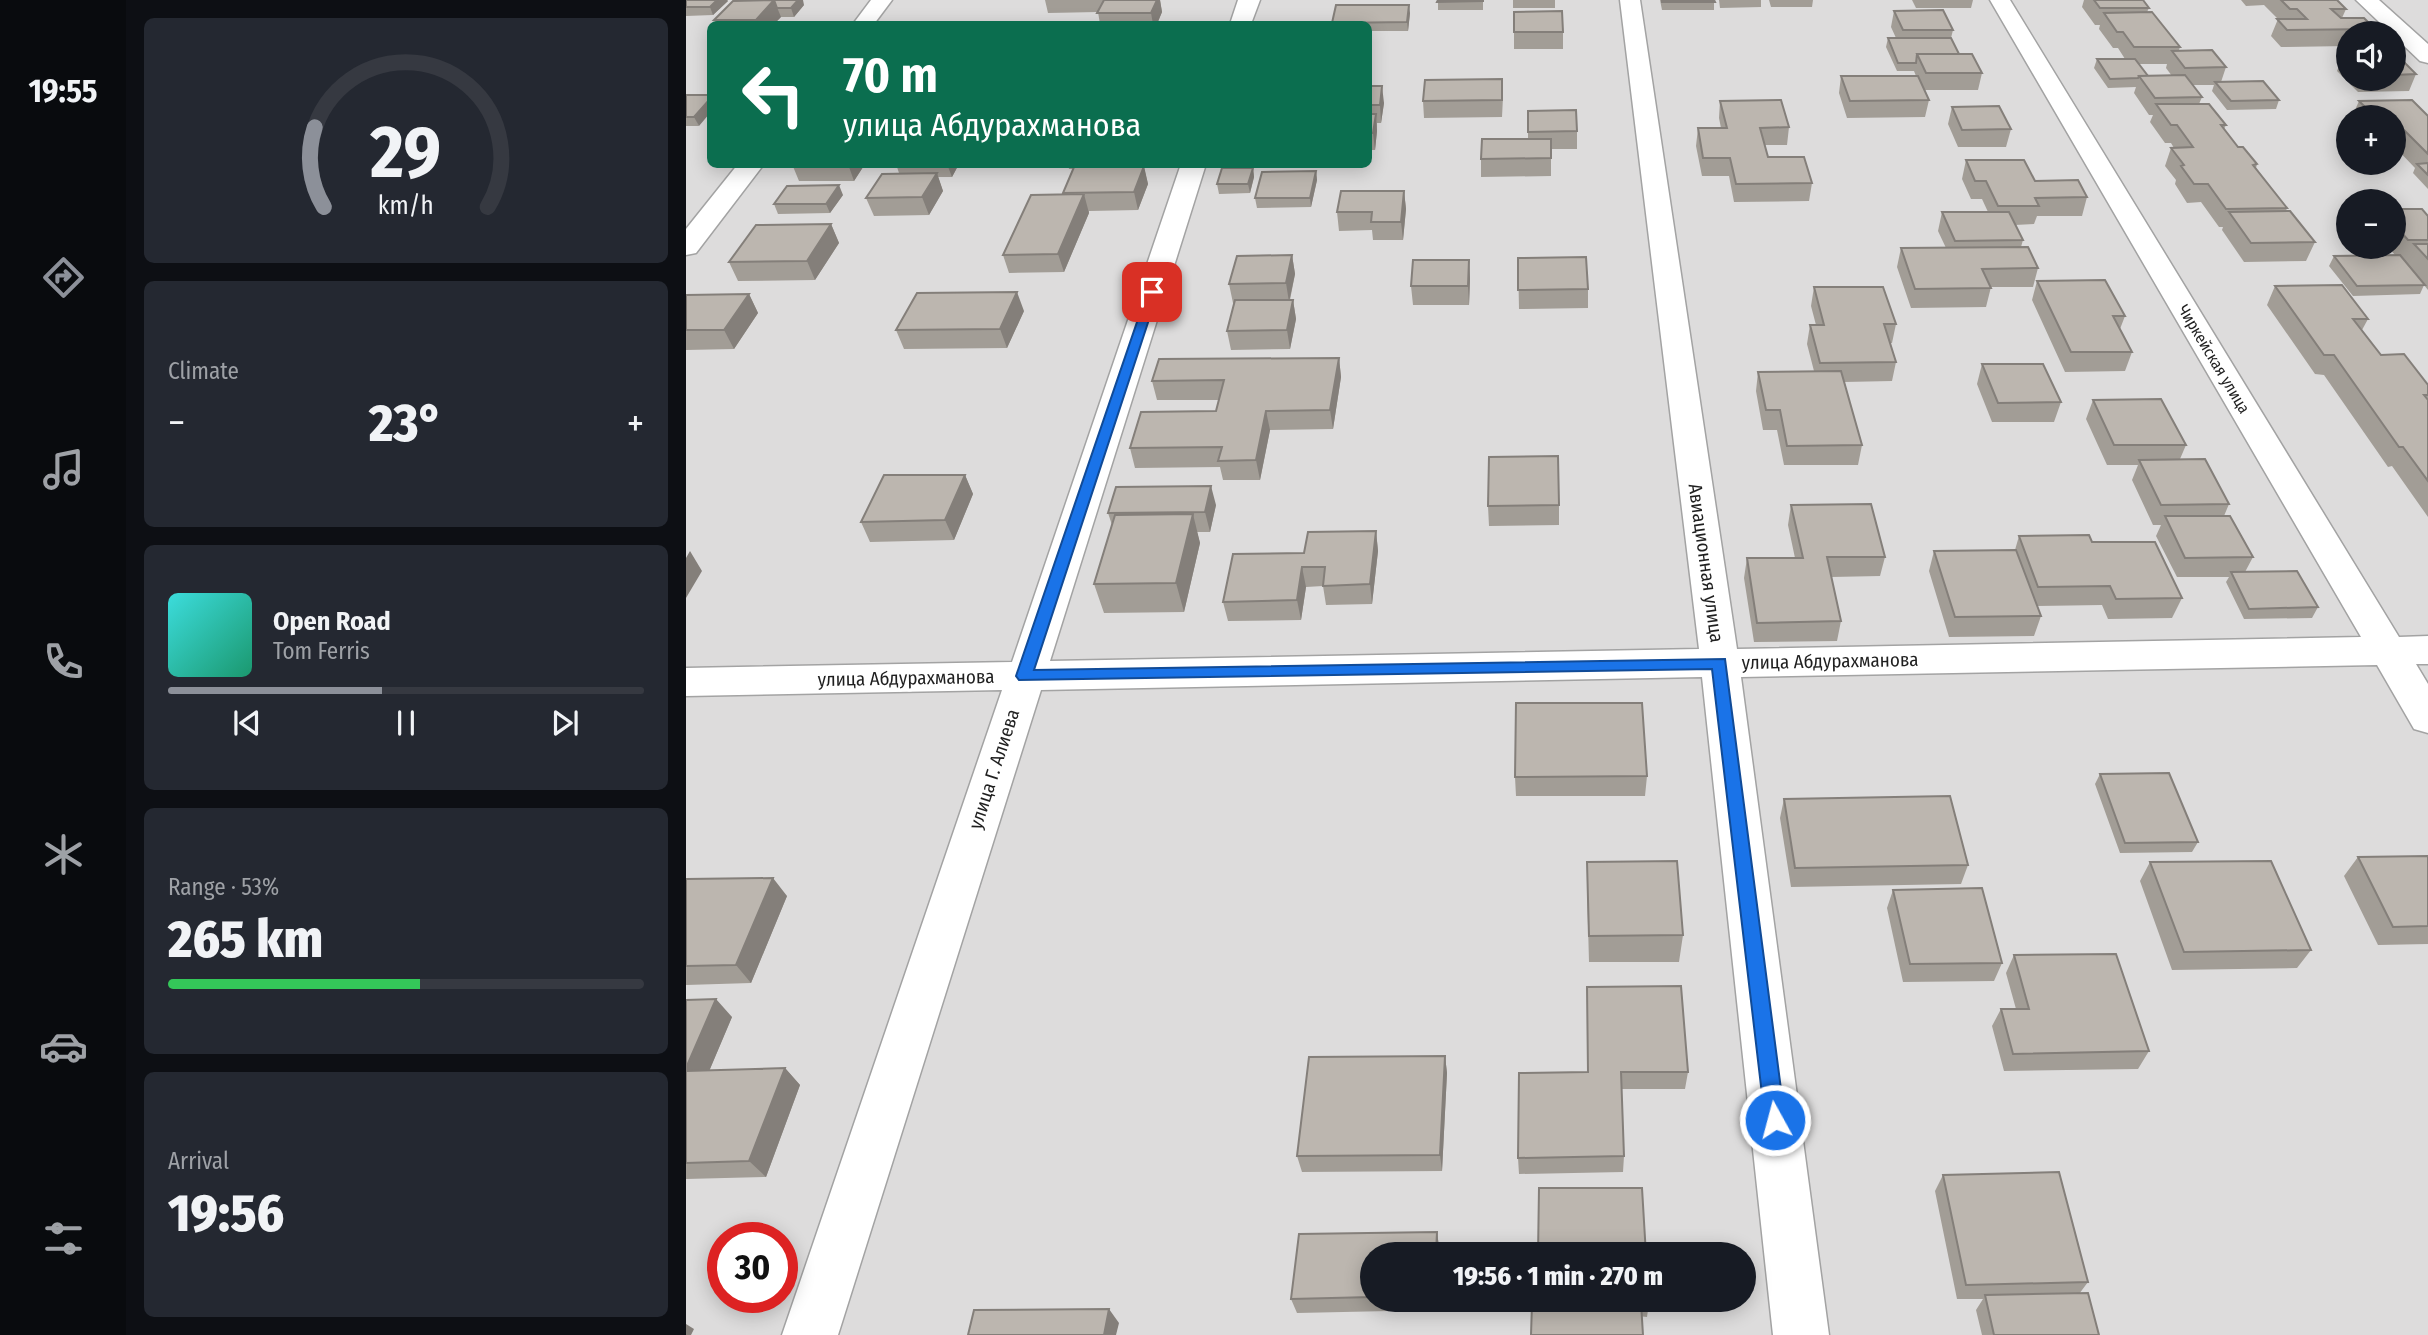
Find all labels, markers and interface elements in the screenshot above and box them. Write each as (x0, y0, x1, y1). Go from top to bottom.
map controls (2336, 21, 2406, 259)
button: sound (2336, 21, 2406, 91)
text: 70 m (843, 46, 938, 105)
icon: left (728, 49, 819, 140)
text: 19:55 (29, 72, 97, 110)
button: + (2336, 105, 2406, 175)
text: улица Абдурахманова (843, 106, 1141, 144)
text: 29 (370, 109, 441, 196)
button: − (2336, 189, 2406, 259)
text: km/h (378, 191, 434, 221)
icon: directions (39, 253, 88, 302)
pin (1122, 262, 1182, 322)
icon: arrive (1133, 273, 1171, 311)
street label: Чиркейская улица (2174, 301, 2254, 417)
text: Climate (168, 357, 239, 385)
text: 23° (369, 392, 443, 455)
text: − (168, 400, 185, 446)
text: + (627, 400, 644, 446)
icon: music (39, 445, 88, 494)
street label: Авиационная улица (1683, 482, 1729, 644)
text: Open Road (273, 606, 391, 637)
icon: phone (39, 637, 88, 686)
text: Tom Ferris (273, 637, 370, 665)
street label: улица Абдурахманова (1741, 648, 1919, 674)
street label: улица Абдурахманова (817, 665, 995, 691)
icon: previous (228, 704, 266, 742)
icon: pause (387, 704, 425, 742)
icon: next (546, 704, 584, 742)
street label: улица Г. Алиева (964, 706, 1024, 832)
icon: climate (39, 830, 88, 879)
text: Range · 53% (168, 873, 279, 901)
text: 265 km (168, 908, 323, 971)
icon: car (39, 1022, 88, 1071)
position arrow (1738, 1083, 1812, 1157)
text: Arrival (168, 1147, 229, 1175)
text: 19:56 (168, 1182, 284, 1245)
icon: filters (39, 1214, 88, 1263)
speed limit sign: 30 (707, 1222, 798, 1313)
text: 19:56 · 1 min · 270 m (1453, 1261, 1663, 1292)

